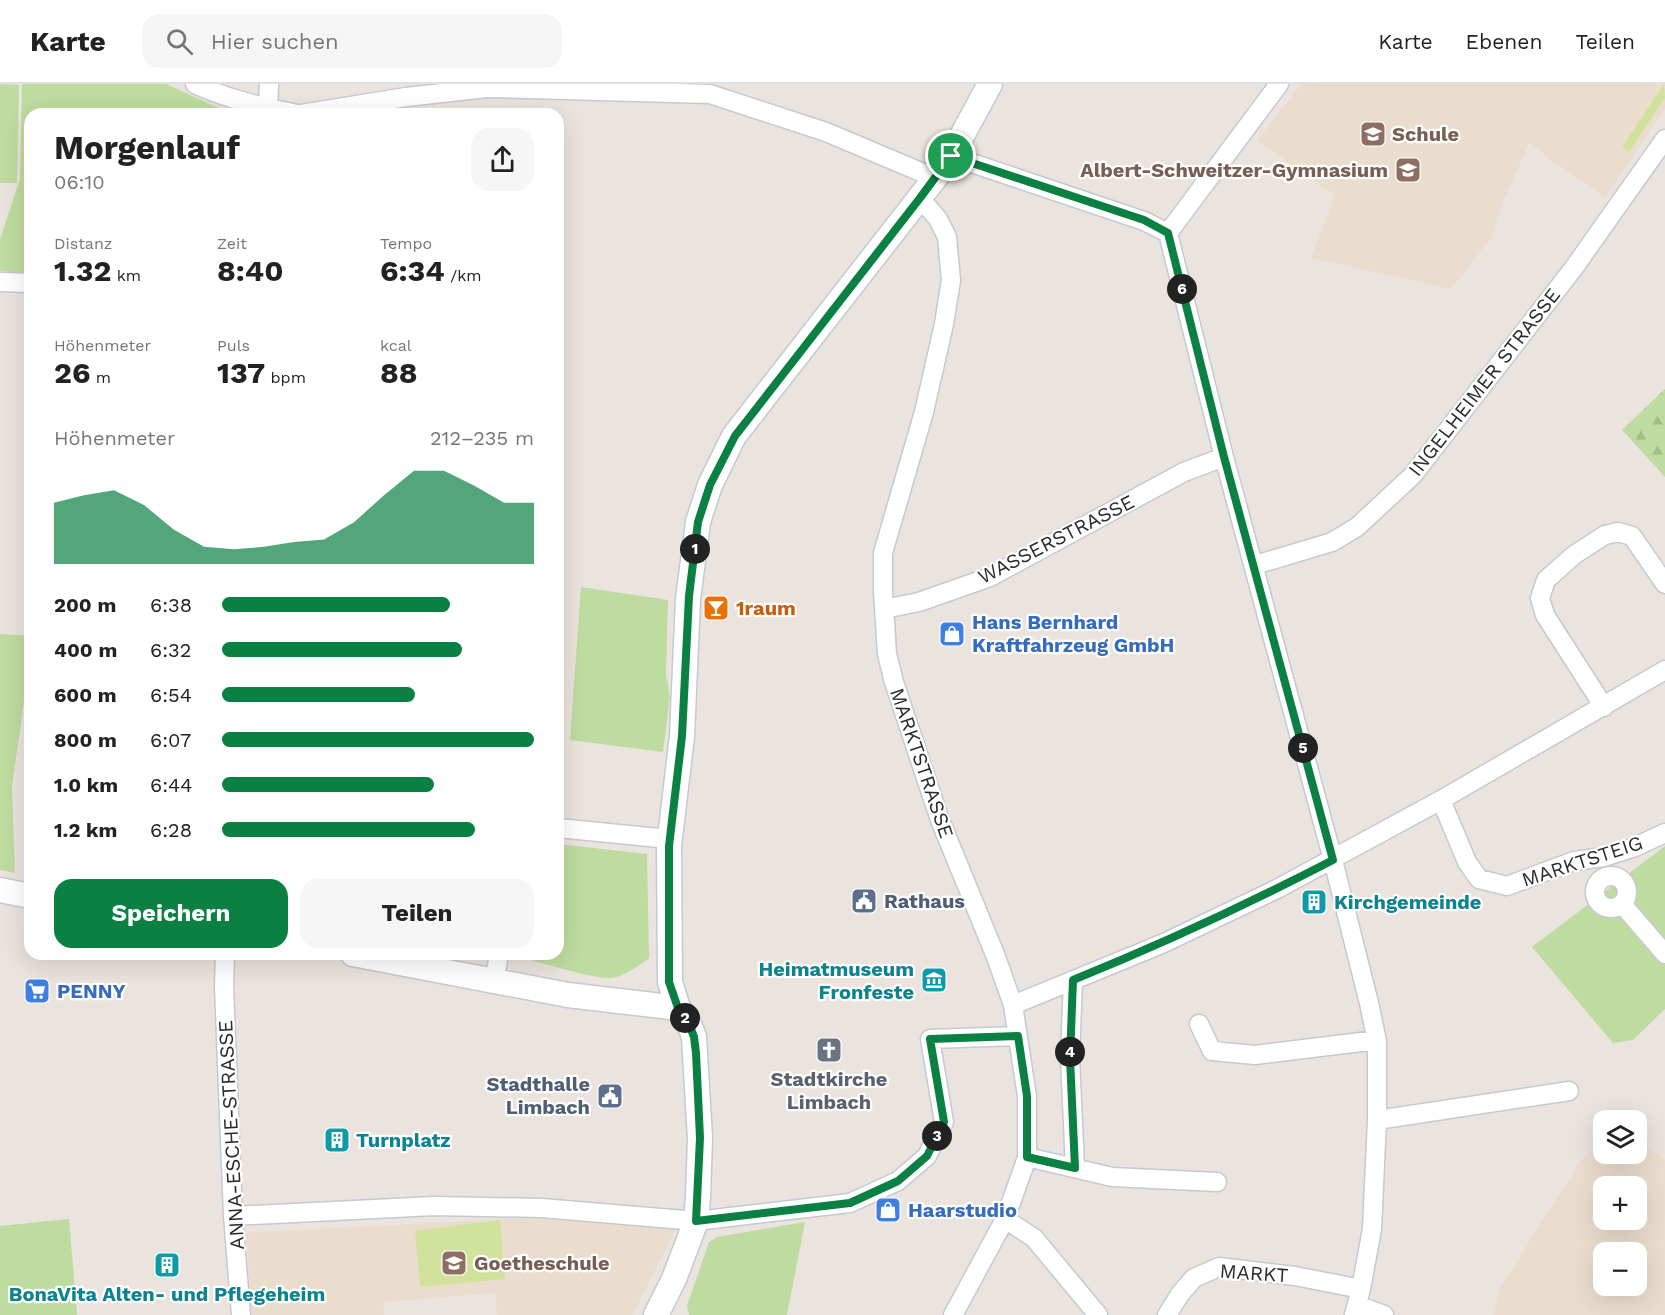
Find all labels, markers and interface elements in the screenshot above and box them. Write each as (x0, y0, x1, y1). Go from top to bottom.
search box (142, 14, 562, 68)
text: Karte (30, 25, 106, 58)
icon: search (163, 25, 196, 58)
text: Hier suchen (211, 29, 339, 54)
text: Karte (1378, 29, 1433, 54)
text: Ebenen (1466, 29, 1542, 54)
text: Teilen (1575, 29, 1635, 54)
school or university icon: Schule (1358, 119, 1388, 149)
place label: Schule (1392, 122, 1459, 146)
text: Morgenlauf (54, 128, 240, 167)
button: share (471, 128, 534, 191)
pin (925, 130, 976, 181)
icon: arrive (934, 139, 967, 172)
school or university icon: Albert-Schweitzer-Gymnasium (1393, 155, 1423, 185)
place label: Albert-Schweitzer-Gymnasium (1080, 158, 1388, 182)
text: 06:10 (54, 170, 105, 194)
text: Distanz (54, 234, 112, 253)
text: Zeit (217, 234, 247, 253)
text: Tempo (380, 234, 432, 253)
text: 1.32 (54, 253, 111, 288)
text: 8:40 (217, 253, 284, 288)
text: 6:34 (380, 253, 445, 288)
text: km (111, 266, 141, 285)
text: /km (445, 266, 482, 285)
pin: 6 (1167, 274, 1197, 304)
text: 6 (1177, 279, 1187, 298)
street label: INGELHEIMER STRASSE (1403, 283, 1565, 481)
text: Höhenmeter (54, 336, 151, 355)
text: Puls (217, 336, 250, 355)
text: kcal (380, 336, 412, 355)
text: 26 (54, 355, 90, 390)
text: 137 (217, 355, 265, 390)
text: 88 (380, 355, 418, 390)
text: m (90, 368, 111, 387)
text: bpm (265, 368, 306, 387)
text: Höhenmeter (54, 426, 175, 450)
text: 212–235 m (430, 426, 534, 450)
street label: WASSERSTRASSE (974, 489, 1138, 589)
pin: 1 (680, 534, 710, 564)
text: 1 (692, 539, 698, 558)
text: 200 m (54, 593, 116, 617)
text: 6:38 (150, 593, 192, 617)
bar icon: 1raum (701, 593, 731, 623)
place label: 1raum (736, 596, 796, 620)
place label: Hans Bernhard Kraftfahrzeug GmbH (972, 610, 1174, 657)
shop icon: Hans Bernhard Kraftfahrzeug GmbH (937, 619, 967, 649)
text: 400 m (54, 638, 117, 662)
text: 6:32 (150, 638, 191, 662)
text: 600 m (54, 683, 117, 707)
text: 6:54 (150, 683, 192, 707)
street label: MARKTSTRASSE (885, 685, 959, 841)
text: 800 m (54, 728, 117, 752)
text: 6:07 (150, 728, 191, 752)
pin: 5 (1288, 733, 1318, 763)
text: 5 (1298, 738, 1308, 757)
text: 1.0 km (54, 773, 118, 797)
text: 6:44 (150, 773, 193, 797)
text: 1.2 km (54, 818, 117, 842)
text: 6:28 (150, 818, 192, 842)
street label: MARKTSTEIG (1519, 830, 1645, 892)
button: Speichern (54, 879, 288, 948)
button: Teilen (300, 879, 534, 948)
public building icon: Rathaus (849, 886, 879, 916)
building icon: Kirchgemeinde (1299, 887, 1329, 917)
place label: Rathaus (884, 889, 965, 913)
place label: Kirchgemeinde (1334, 890, 1481, 914)
place label: Heimatmuseum Fronfeste (759, 957, 914, 1004)
museum icon: Heimatmuseum Fronfeste (919, 965, 949, 995)
supermarket icon: PENNY (22, 976, 52, 1006)
place label: PENNY (57, 979, 126, 1003)
pin: 2 (670, 1003, 700, 1033)
text: 2 (680, 1008, 690, 1027)
street label: ANNA-ESCHE-STRASSE (213, 1019, 249, 1251)
church icon: Stadtkirche Limbach (814, 1035, 844, 1065)
pin: 4 (1055, 1037, 1085, 1067)
text: 4 (1065, 1042, 1075, 1061)
place label: Stadtkirche Limbach (771, 1067, 887, 1114)
place label: Stadthalle Limbach (487, 1072, 590, 1119)
public building icon: Stadthalle Limbach (595, 1081, 625, 1111)
map controls (1593, 1110, 1647, 1296)
button: layers (1593, 1110, 1647, 1164)
pin: 3 (922, 1121, 952, 1151)
building icon: Turnplatz (322, 1125, 352, 1155)
text: 3 (932, 1126, 942, 1145)
place label: Turnplatz (356, 1128, 451, 1152)
button: + (1593, 1176, 1647, 1230)
shop icon: Haarstudio (873, 1195, 903, 1225)
place label: Haarstudio (908, 1198, 1017, 1222)
button: − (1593, 1242, 1647, 1296)
school or university icon: Goetheschule (439, 1248, 469, 1278)
building icon: BonaVita Alten- und Pflegeheim (152, 1250, 182, 1280)
place label: Goetheschule (474, 1251, 610, 1275)
street label: MARKT (1219, 1259, 1289, 1287)
place label: BonaVita Alten- und Pflegeheim (9, 1282, 325, 1306)

